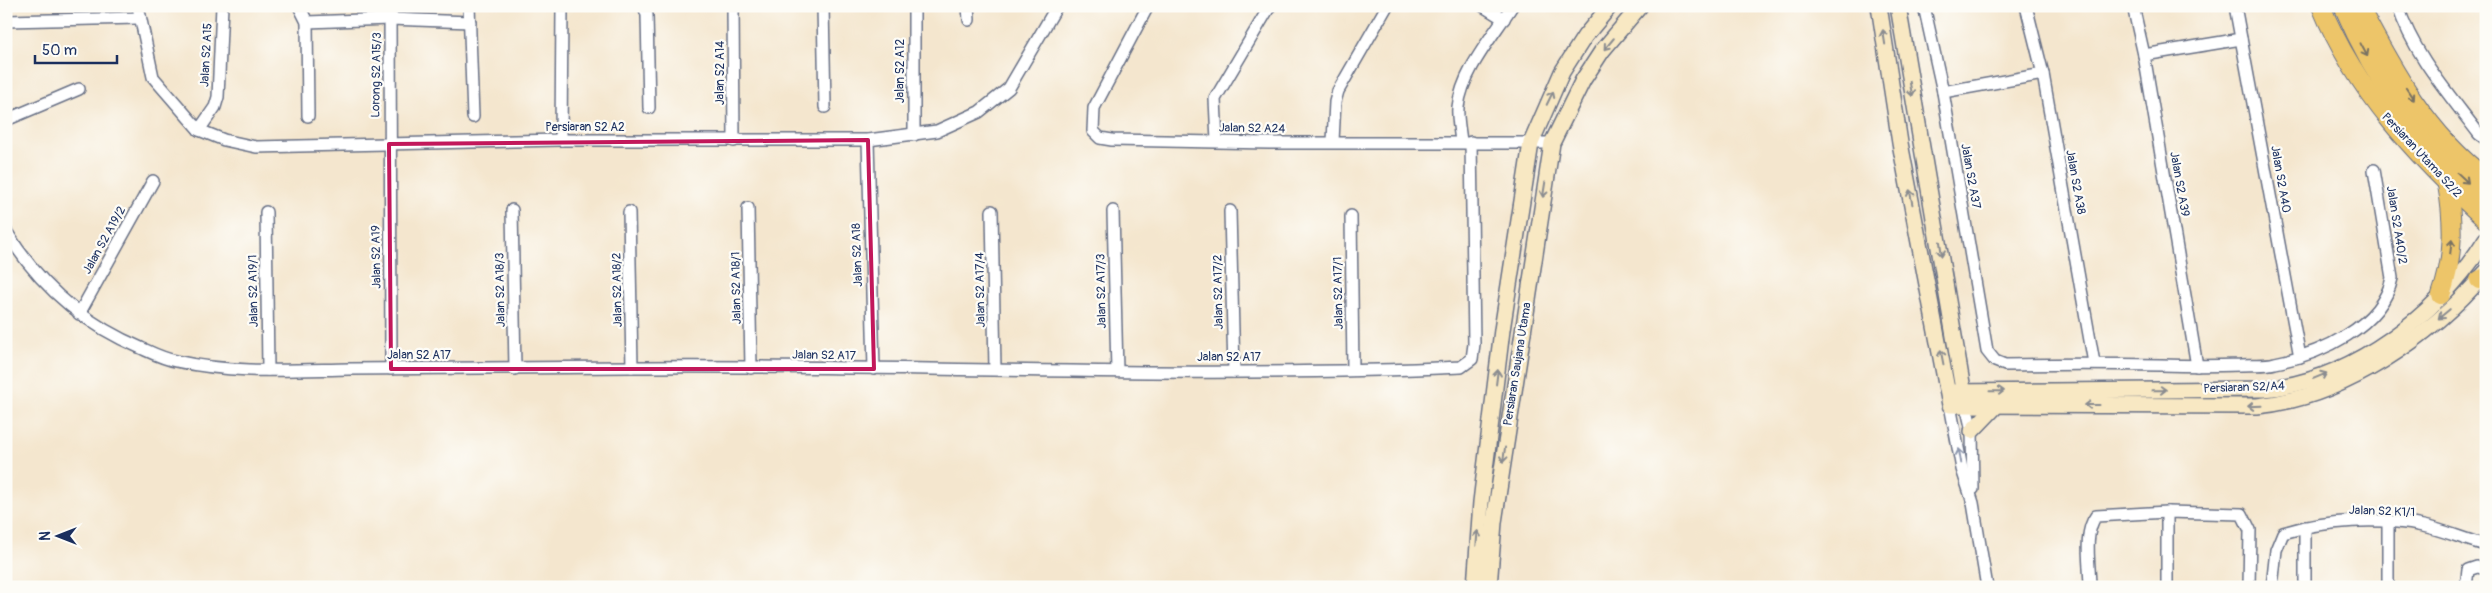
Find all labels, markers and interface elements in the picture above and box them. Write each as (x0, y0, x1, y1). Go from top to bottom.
street label: Jalan S2 A15 (197, 23, 216, 87)
one-way arrow (1879, 30, 1889, 46)
scale bar (35, 32, 118, 64)
street label: Lorong S2 A15/3 (368, 32, 385, 118)
one-way arrow (1603, 37, 1614, 50)
street label: Jalan S2 A12 (893, 39, 908, 103)
text: 50 m (42, 41, 77, 60)
street label: Jalan S2 A14 (713, 41, 728, 105)
one-way arrow (2360, 42, 2369, 57)
one-way arrow (1906, 81, 1916, 97)
one-way arrow (2405, 86, 2415, 100)
one-way arrow (1546, 91, 1555, 106)
street label: Persiaran Utama S2/2 (2378, 110, 2465, 201)
street label: Persiaran S2 A2 (545, 120, 625, 135)
street label: Jalan S2 A24 (1219, 120, 1285, 137)
street label: Jalan S2 A37 (1957, 142, 1984, 210)
street label: Jalan S2 A40 (2267, 144, 2294, 214)
street label: Jalan S2 A38 (2062, 148, 2089, 216)
street label: Jalan S2 A39 (2166, 150, 2193, 218)
one-way arrow (2457, 172, 2470, 184)
one-way arrow (1538, 182, 1548, 198)
street label: Jalan S2 A40/2 (2383, 185, 2410, 266)
one-way arrow (1906, 190, 1915, 206)
street label: Jalan S2 A19/2 (80, 204, 129, 277)
street label: Jalan S2 A18 (849, 223, 866, 287)
street label: Jalan S2 A19 (368, 225, 385, 289)
one-way arrow (2446, 239, 2456, 255)
one-way arrow (1936, 240, 1946, 256)
street label: Jalan S2 A18/3 (492, 252, 509, 327)
street label: Jalan S2 A18/2 (609, 252, 626, 327)
street label: Jalan S2 A18/1 (728, 252, 745, 324)
street label: Jalan S2 A17/4 (972, 252, 989, 328)
street label: Jalan S2 A17/3 (1093, 253, 1110, 329)
street label: Jalan S2 A19/1 (245, 254, 262, 328)
street label: Jalan S2 A17/2 (1210, 254, 1227, 330)
street label: Jalan S2 A17/1 (1330, 256, 1347, 330)
street label: Persiaran Saujana Utama (1500, 301, 1535, 427)
one-way arrow (2438, 308, 2451, 319)
street label: Jalan S2 A17 (792, 347, 857, 364)
street label: Jalan S2 A17 (387, 348, 452, 363)
one-way arrow (1936, 349, 1946, 365)
street label: Jalan S2 A17 (1197, 350, 1262, 365)
one-way arrow (1492, 369, 1502, 385)
one-way arrow (2312, 370, 2327, 380)
street label: Persiaran S2/A4 (2203, 379, 2285, 396)
one-way arrow (2151, 385, 2167, 394)
one-way arrow (1988, 386, 2005, 396)
one-way arrow (2084, 401, 2100, 410)
one-way arrow (2247, 401, 2263, 411)
one-way arrow (1498, 447, 1508, 463)
one-way arrow (1955, 449, 1964, 465)
street label: Jalan S2 K1/1 (2349, 503, 2415, 520)
north arrow (32, 510, 82, 560)
one-way arrow (1472, 530, 1482, 546)
text: N (37, 531, 54, 541)

